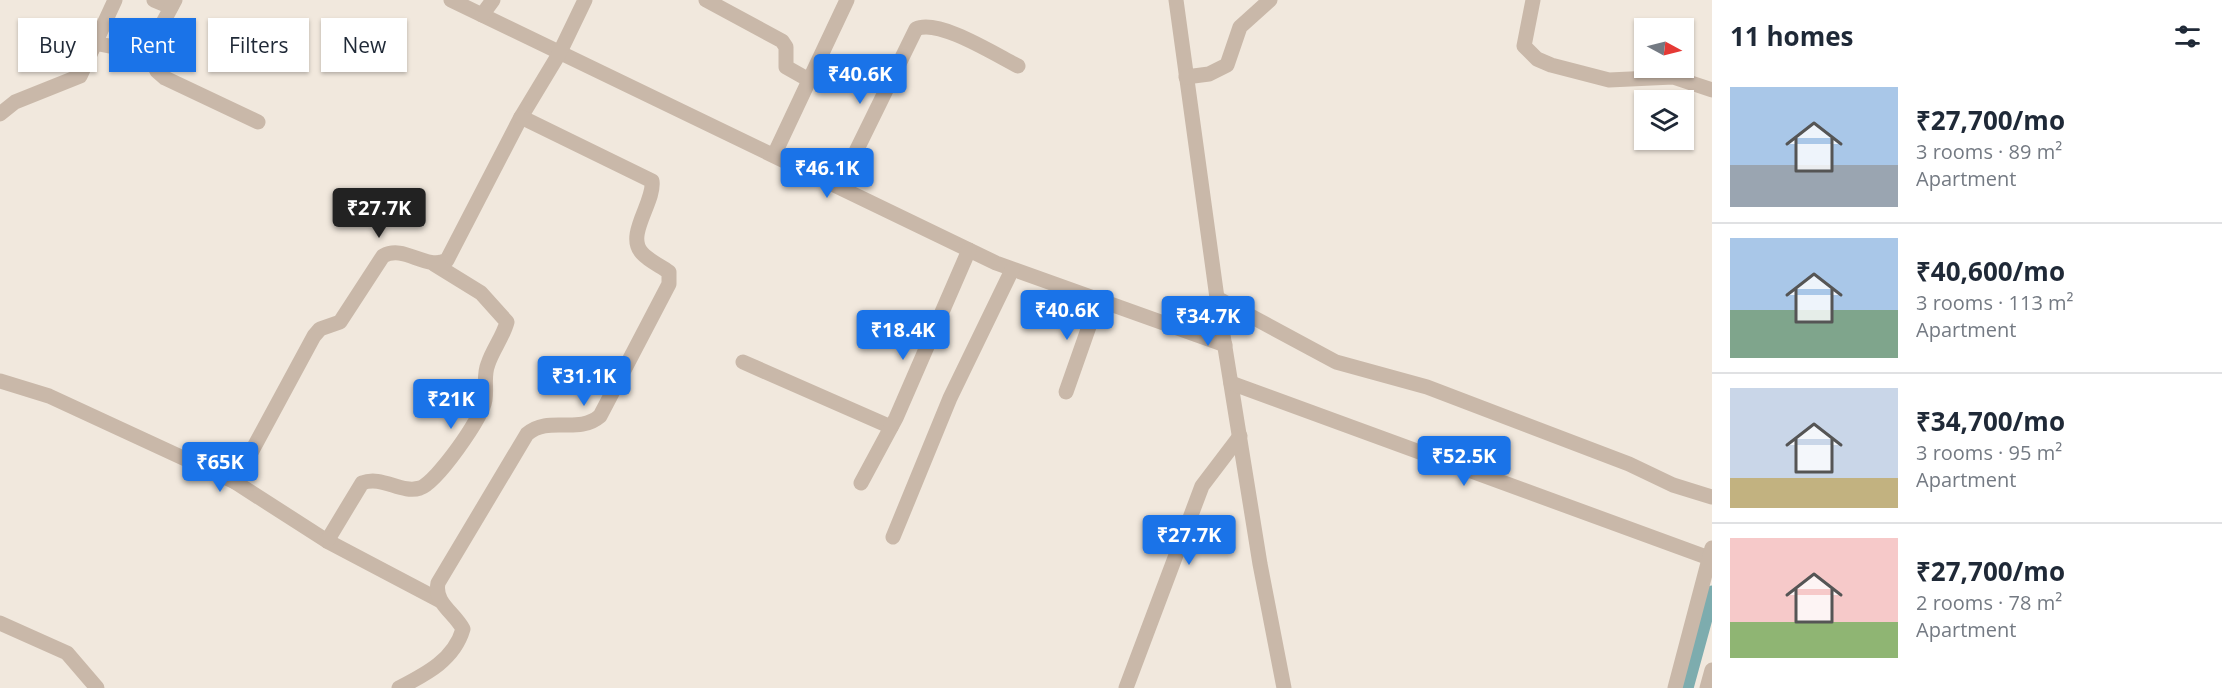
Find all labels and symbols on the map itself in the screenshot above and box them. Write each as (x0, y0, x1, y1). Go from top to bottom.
north arrow (1634, 18, 1694, 78)
pin: ₹40.6K (811, 54, 909, 105)
pin: ₹46.1K (778, 148, 876, 199)
pin: ₹27.7K (330, 188, 428, 239)
pin: ₹40.6K (1018, 290, 1116, 341)
pin: ₹34.7K (1159, 296, 1257, 347)
pin: ₹18.4K (854, 310, 952, 361)
pin: ₹31.1K (535, 356, 633, 407)
pin: ₹21K (415, 379, 487, 430)
pin: ₹52.5K (1415, 436, 1513, 487)
pin: ₹65K (184, 442, 256, 493)
pin: ₹27.7K (1140, 515, 1238, 566)

